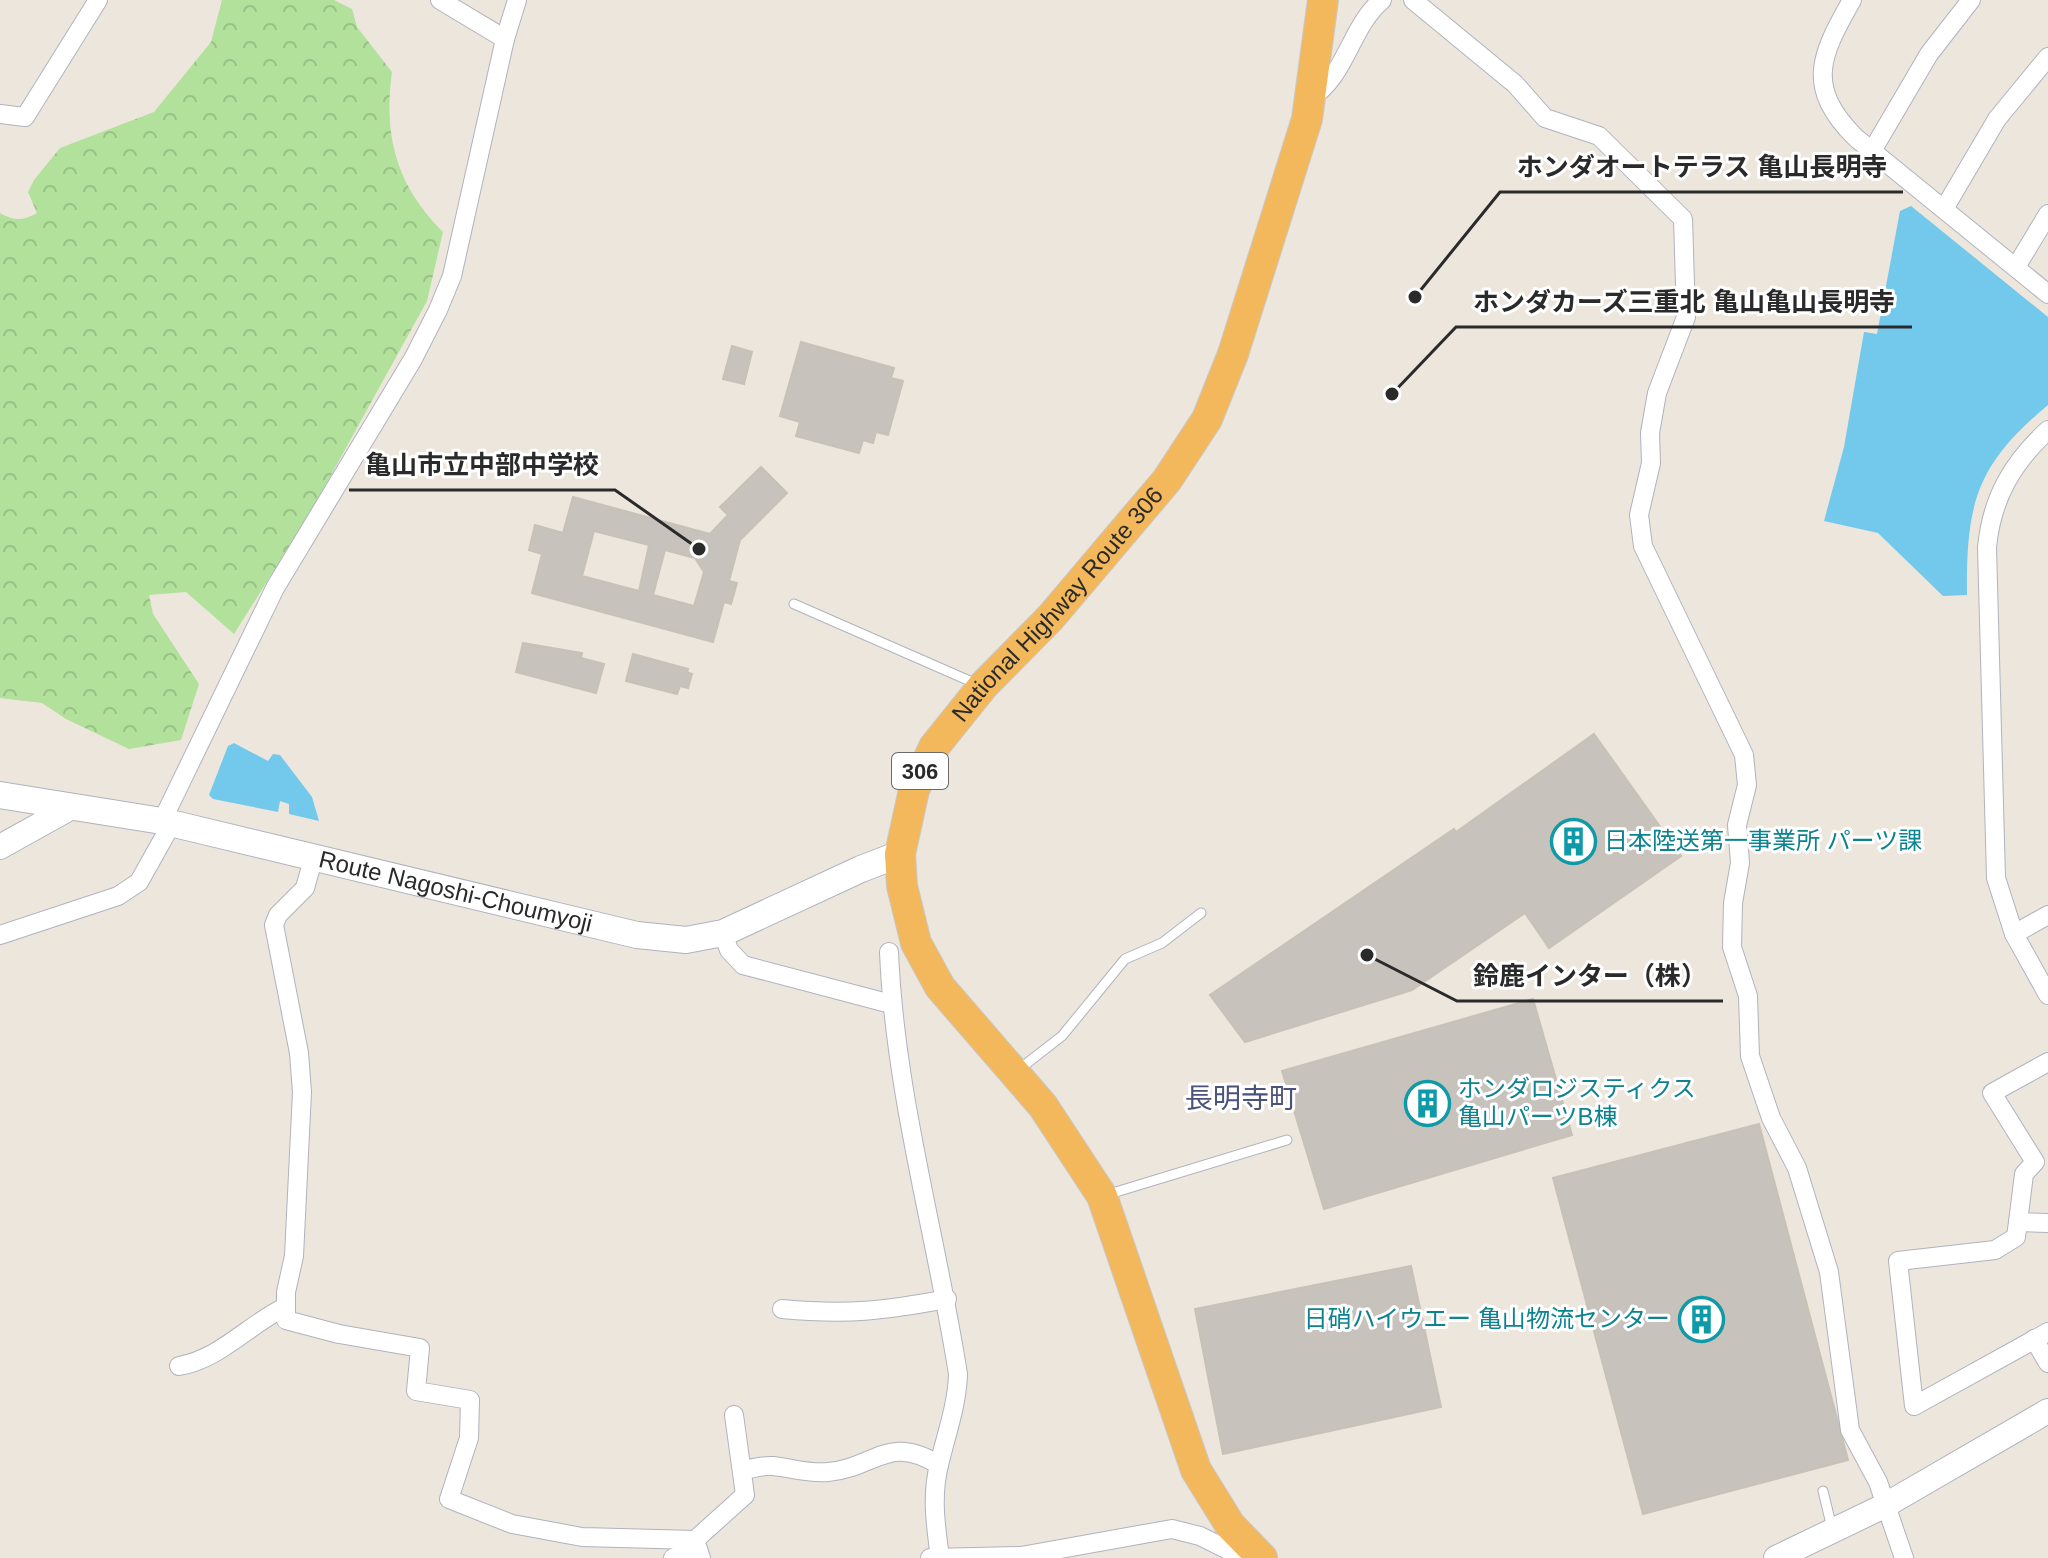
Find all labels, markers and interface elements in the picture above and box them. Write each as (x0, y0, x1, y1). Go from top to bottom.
callout: ホンダオートテラス 亀山長明寺 (1500, 142, 1903, 192)
text: ホンダオートテラス 亀山長明寺 (1517, 152, 1887, 182)
callout: ホンダカーズ三重北 亀山亀山長明寺 (1456, 277, 1912, 327)
text: ホンダカーズ三重北 亀山亀山長明寺 (1473, 287, 1895, 317)
callout: 亀山市立中部中学校 (349, 440, 615, 490)
text: 亀山市立中部中学校 (365, 450, 599, 480)
street label: National Highway Route 306 (946, 481, 1168, 727)
road number: 306 (892, 753, 948, 789)
building icon: 日本陸送第一事業所 パーツ課 (1549, 817, 1597, 865)
place label: 日本陸送第一事業所 パーツ課 (1604, 827, 1922, 854)
street label: Route Nagoshi-Choumyoji (316, 845, 595, 937)
callout: 鈴鹿インター（株） (1457, 951, 1723, 1001)
text: 鈴鹿インター（株） (1473, 961, 1707, 991)
place label: ホンダロジスティクス 亀山パーツB棟 (1458, 1075, 1696, 1130)
building icon: ホンダロジスティクス 亀山パーツB棟 (1403, 1079, 1451, 1127)
district label: 長明寺町 (1185, 1083, 1297, 1114)
building icon: 日硝ハイウエー 亀山物流センター (1677, 1295, 1725, 1343)
place label: 日硝ハイウエー 亀山物流センター (1304, 1305, 1670, 1332)

